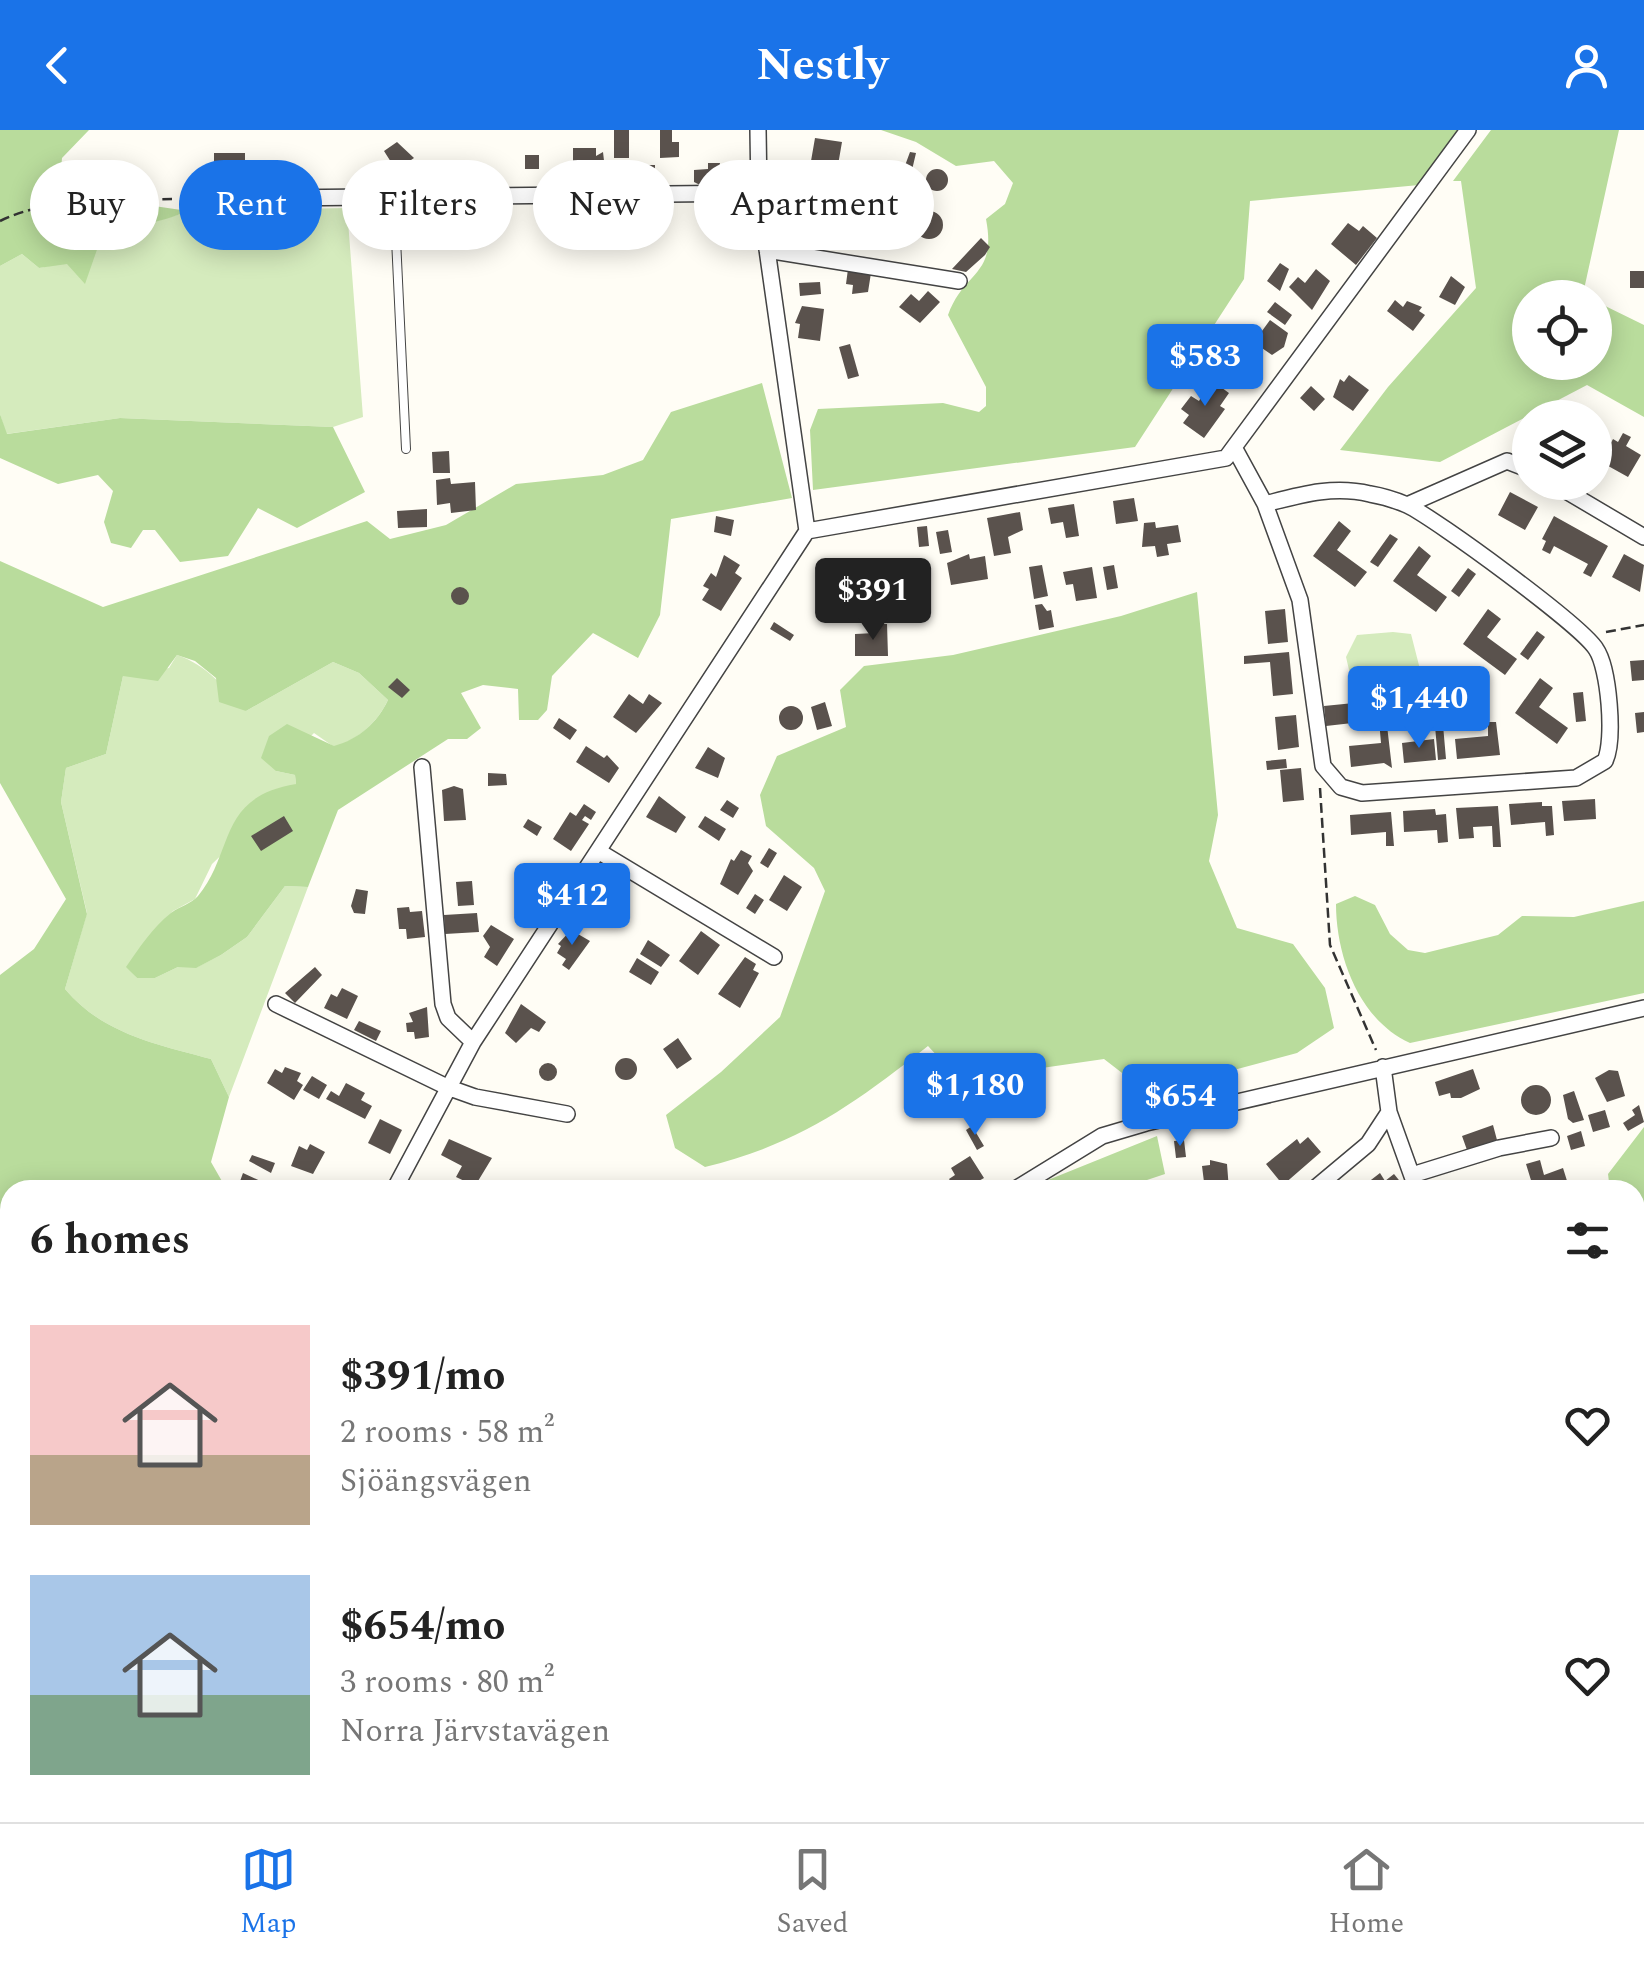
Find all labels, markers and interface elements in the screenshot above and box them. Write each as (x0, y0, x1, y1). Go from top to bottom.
text: Nestly (756, 31, 888, 100)
icon: back (30, 38, 85, 93)
icon: person (1559, 38, 1614, 93)
chip: Buy (30, 160, 159, 250)
chip: Rent (179, 160, 322, 250)
chip: Filters (342, 160, 513, 250)
chip: New (533, 160, 674, 250)
chip: Apartment (694, 160, 934, 250)
map controls (1512, 280, 1612, 500)
button: locate (1512, 280, 1612, 380)
pin: $583 (1146, 324, 1264, 409)
text: $583 (1169, 332, 1241, 381)
button: layers (1512, 400, 1612, 500)
pin: $391 (814, 558, 932, 643)
text: $391 (837, 566, 909, 615)
pin: $1,440 (1338, 666, 1500, 751)
text: $1,440 (1370, 674, 1468, 723)
pin: $412 (513, 863, 631, 948)
text: $412 (536, 871, 608, 920)
pin: $1,180 (894, 1053, 1056, 1138)
text: $1,180 (926, 1061, 1024, 1110)
pin: $654 (1121, 1064, 1239, 1149)
text: $654 (1144, 1072, 1216, 1121)
text: 6 homes (30, 1209, 190, 1272)
icon: filters (1560, 1213, 1615, 1268)
text: $391/mo (340, 1345, 506, 1408)
icon: home (110, 1365, 230, 1485)
icon: heart (1560, 1398, 1615, 1453)
text: 2 rooms · 58 m² (340, 1408, 554, 1457)
text: Sjöängsvägen (340, 1457, 532, 1506)
text: $654/mo (340, 1595, 506, 1658)
icon: home (110, 1615, 230, 1735)
icon: heart (1560, 1648, 1615, 1703)
text: 3 rooms · 80 m² (340, 1658, 554, 1707)
text: Norra Järvstavägen (340, 1707, 610, 1756)
tab: Map (240, 1842, 296, 1945)
tab: Saved (777, 1842, 848, 1945)
tab: Home (1329, 1842, 1404, 1945)

